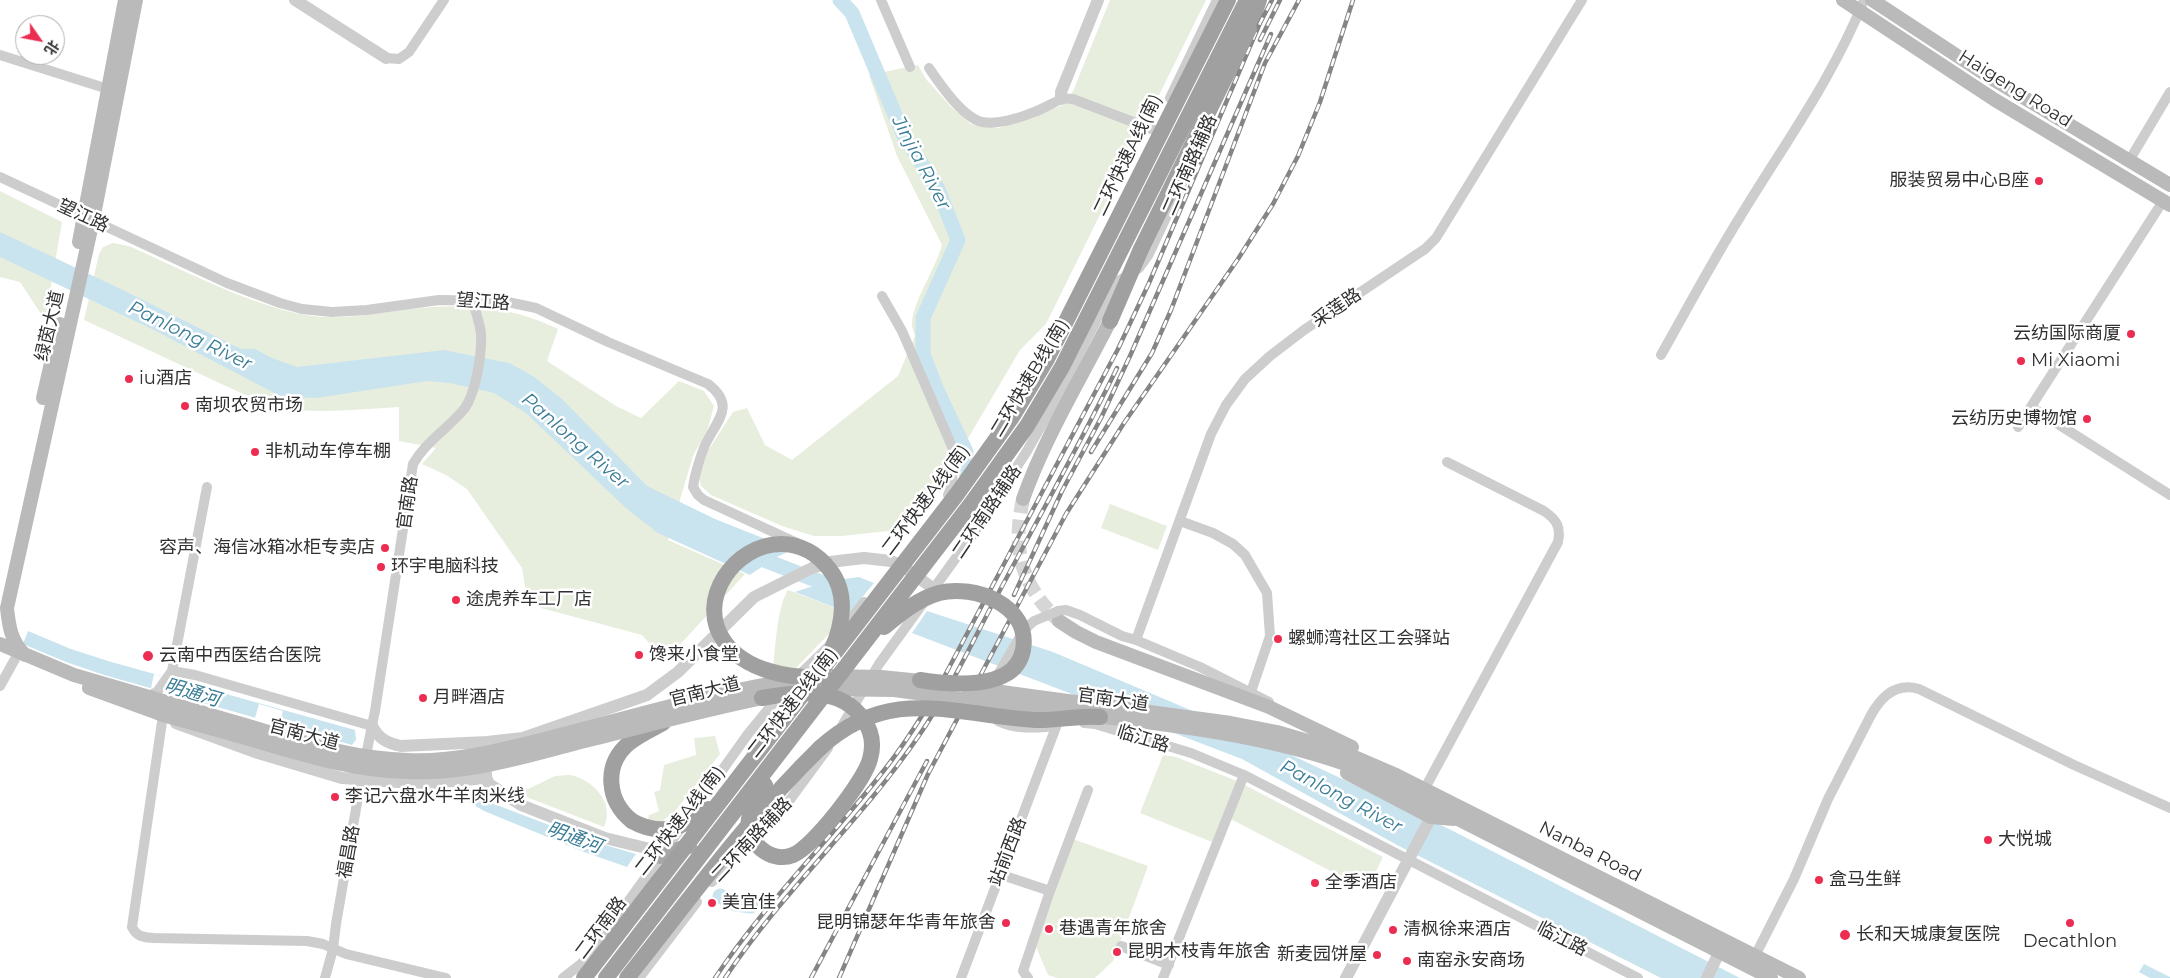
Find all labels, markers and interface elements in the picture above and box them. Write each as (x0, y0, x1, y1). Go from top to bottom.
north arrow (15, 15, 65, 65)
text: 北 (40, 37, 63, 58)
street label: Haigeng Road (1954, 46, 2076, 132)
street label: 二环快速A线(南) (1089, 91, 1167, 219)
street label: 二环南路辅路 (1158, 111, 1222, 219)
water label: Jinjia River (887, 112, 955, 214)
place label: 服装贸易中心B座 (1889, 170, 2029, 192)
marker: 服装贸易中心B座 (2033, 175, 2045, 187)
street label: 望江路 (54, 195, 112, 237)
street label: 采莲路 (1309, 284, 1365, 332)
street label: 绿茵大道 (31, 288, 69, 364)
street label: 望江路 (455, 289, 511, 315)
water label: Panlong River (124, 296, 256, 376)
street label: 二环快速B线(南) (986, 315, 1074, 441)
place label: 云纺国际商厦 (2013, 323, 2121, 345)
marker: 云纺国际商厦 (2125, 328, 2137, 340)
place label: Mi Xiaomi (2031, 350, 2120, 372)
marker: Mi Xiaomi (2015, 355, 2027, 367)
place label: iu酒店 (139, 368, 192, 390)
marker: iu酒店 (123, 373, 135, 385)
water label: Panlong River (517, 388, 633, 494)
place label: 南坝农贸市场 (195, 395, 303, 417)
marker: 南坝农贸市场 (179, 400, 191, 412)
place label: 云纺历史博物馆 (1951, 408, 2077, 430)
marker: 云纺历史博物馆 (2081, 413, 2093, 425)
street label: 二环快速A线(南) (877, 440, 975, 560)
place label: 非机动车停车棚 (265, 441, 391, 463)
marker: 非机动车停车棚 (249, 446, 261, 458)
street label: 二环南路辅路 (948, 461, 1026, 563)
street label: 官南路 (394, 475, 422, 531)
place label: 容声、海信冰箱冰柜专卖店 (159, 537, 375, 559)
marker: 容声、海信冰箱冰柜专卖店 (379, 542, 391, 554)
place label: 环宇电脑科技 (391, 556, 499, 578)
marker: 环宇电脑科技 (375, 561, 387, 573)
place label: 途虎养车工厂店 (466, 589, 592, 611)
marker: 途虎养车工厂店 (450, 594, 462, 606)
place label: 螺蛳湾社区工会驿站 (1288, 628, 1450, 650)
marker: 螺蛳湾社区工会驿站 (1272, 633, 1284, 645)
place label: 馋来小食堂 (649, 644, 739, 666)
street label: 二环快速B线(南) (743, 644, 843, 762)
place label: 云南中西医结合医院 (159, 645, 321, 667)
marker: 云南中西医结合医院 (141, 649, 155, 663)
marker: 馋来小食堂 (633, 649, 645, 661)
street label: 官南大道 (667, 673, 743, 711)
water label: 明通河 (161, 674, 223, 712)
street label: 官南大道 (1076, 684, 1150, 716)
place label: 月畔酒店 (433, 687, 505, 709)
marker: 月畔酒店 (417, 692, 429, 704)
street label: 官南大道 (266, 715, 342, 755)
street label: 临江路 (1114, 721, 1172, 757)
water label: Panlong River (1276, 755, 1406, 839)
street label: 二环快速A线(南) (631, 762, 729, 880)
place label: 李记六盘水牛羊肉米线 (345, 786, 525, 808)
marker: 李记六盘水牛羊肉米线 (329, 791, 341, 803)
street label: 二环南路辅路 (707, 793, 797, 887)
street label: 站前西路 (985, 815, 1031, 889)
street label: Nanba Road (1535, 817, 1645, 887)
water label: 明通河 (543, 818, 605, 858)
street label: 福昌路 (334, 824, 364, 880)
place label: 大悦城 (1998, 829, 2052, 851)
marker: 大悦城 (1982, 834, 1994, 846)
place label: 盒马生鲜 (1829, 869, 1901, 891)
place label: 全季酒店 (1325, 872, 1397, 894)
marker: 盒马生鲜 (1813, 874, 1825, 886)
marker: 全季酒店 (1309, 877, 1321, 889)
place label: 美宜佳 (722, 892, 776, 914)
street label: 二环南路 (571, 893, 631, 963)
marker: 美宜佳 (706, 897, 718, 909)
place label: 昆明锦瑟年华青年旅舍 (816, 912, 996, 934)
marker: 昆明锦瑟年华青年旅舍 (1000, 917, 1012, 929)
street label: 临江路 (1533, 917, 1591, 961)
marker: Decathlon (2064, 917, 2076, 929)
place label: 巷遇青年旅舍 (1059, 918, 1167, 940)
place label: 清枫徐来酒店 (1403, 919, 1511, 941)
marker: 巷遇青年旅舍 (1043, 923, 1055, 935)
marker: 清枫徐来酒店 (1387, 924, 1399, 936)
place label: 长和天城康复医院 (1856, 924, 2000, 946)
marker: 长和天城康复医院 (1838, 928, 1852, 942)
place label: Decathlon (2023, 931, 2117, 953)
place label: 昆明木枝青年旅舍 (1127, 941, 1271, 963)
place label: 新麦园饼屋 (1277, 944, 1367, 966)
marker: 昆明木枝青年旅舍 (1111, 946, 1123, 958)
marker: 新麦园饼屋 (1371, 949, 1383, 961)
place label: 南窑永安商场 (1417, 950, 1525, 972)
marker: 南窑永安商场 (1401, 955, 1413, 967)

